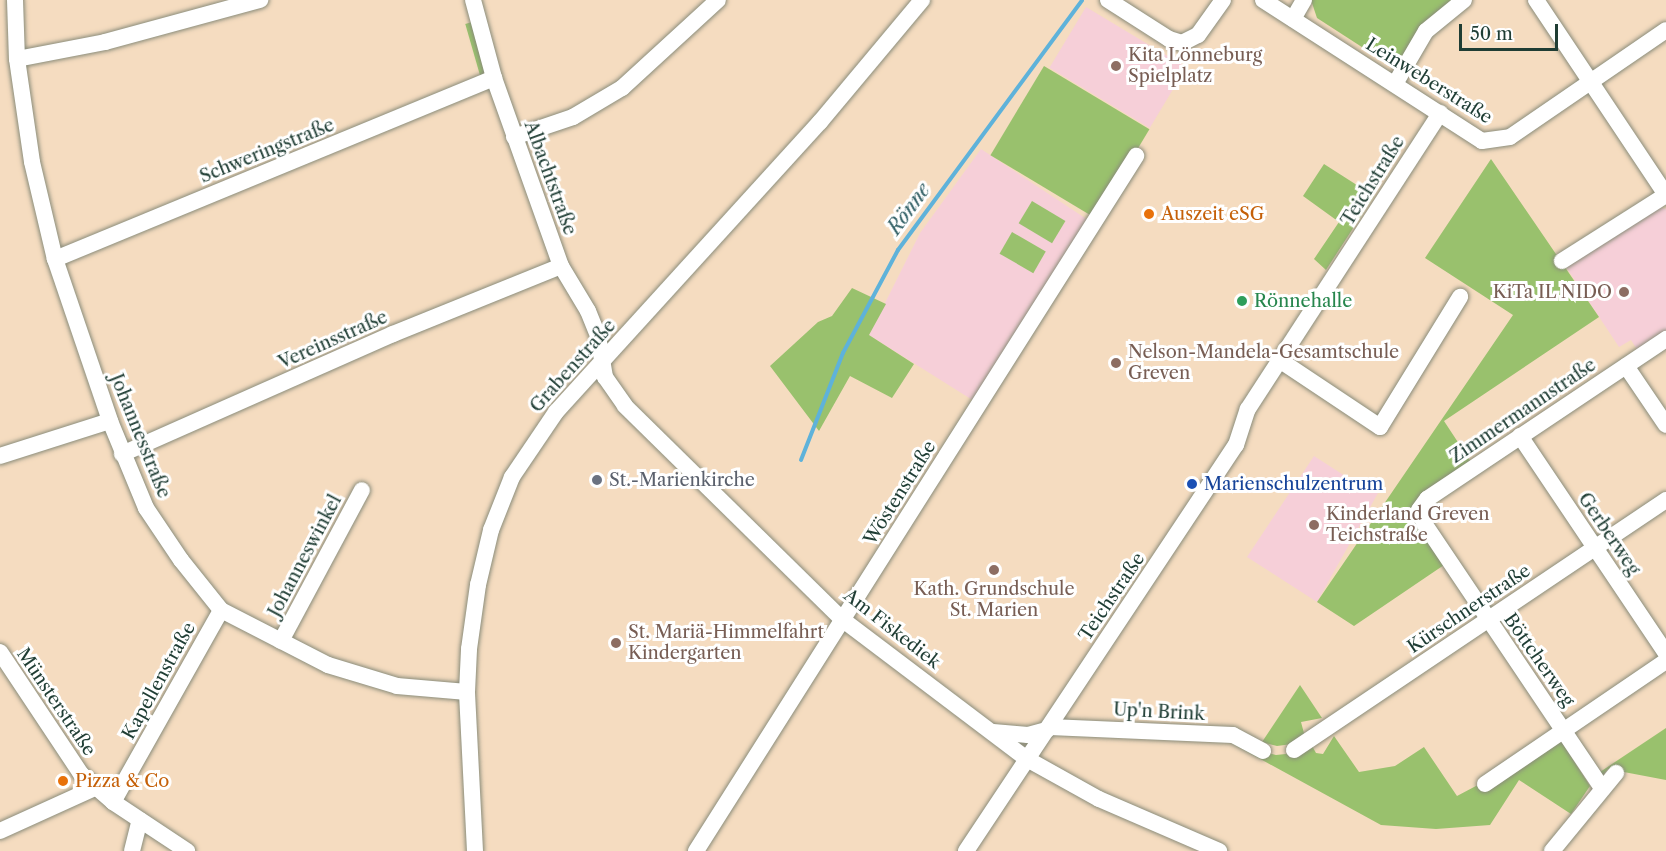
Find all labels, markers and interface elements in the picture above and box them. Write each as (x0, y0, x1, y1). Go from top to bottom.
scale bar (1462, 12, 1561, 50)
text: 50 m (1470, 23, 1513, 45)
street label: Leinweberstraße (1362, 33, 1496, 129)
place label: Kita Lönneburg Spielplatz (1128, 45, 1263, 88)
marker: Kita Lönneburg Spielplatz (1109, 59, 1123, 73)
street label: Schweringstraße (197, 114, 337, 188)
street label: Albachtstraße (519, 118, 581, 238)
street label: Teichstraße (1337, 132, 1409, 230)
water label: Rönne (882, 179, 936, 239)
place label: Auszeit eSG (1161, 203, 1264, 225)
marker: Auszeit eSG (1142, 207, 1156, 221)
place label: KiTa IL NIDO (1492, 281, 1612, 303)
marker: KiTa IL NIDO (1617, 285, 1631, 299)
place label: Rönnehalle (1254, 290, 1352, 312)
marker: Rönnehalle (1235, 294, 1249, 308)
street label: Vereinsstraße (275, 306, 391, 374)
street label: Grabenstraße (526, 315, 620, 417)
place label: Nelson-Mandela-Gesamtschule Greven (1128, 342, 1399, 385)
street label: Zimmermannstraße (1446, 354, 1600, 468)
marker: Nelson-Mandela-Gesamtschule Greven (1109, 356, 1123, 370)
street label: Johannesstraße (105, 371, 175, 501)
street label: Wöstenstraße (859, 437, 941, 549)
place label: St.-Marienkirche (609, 469, 755, 491)
marker: St.-Marienkirche (590, 473, 604, 487)
place label: Marienschulzentrum (1204, 473, 1383, 495)
marker: Marienschulzentrum (1185, 477, 1199, 491)
street label: Gerberweg (1574, 489, 1644, 579)
street label: Johanneswinkel (264, 491, 346, 621)
place label: Kinderland Greven Teichstraße (1326, 504, 1489, 546)
marker: Kinderland Greven Teichstraße (1307, 518, 1321, 532)
street label: Teichstraße (1075, 549, 1149, 645)
street label: Kürschnerstraße (1403, 560, 1535, 658)
marker: Kath. Grundschule St. Marien (987, 563, 1001, 577)
place label: Kath. Grundschule St. Marien (913, 579, 1075, 622)
street label: Am Fiskediek (839, 585, 945, 673)
street label: Böttcherweg (1499, 609, 1579, 711)
street label: Kapellenstraße (118, 619, 200, 743)
place label: St. Mariä-Himmelfahrt Kindergarten (628, 622, 824, 664)
marker: St. Mariä-Himmelfahrt Kindergarten (609, 636, 623, 650)
street label: Münsterstraße (12, 644, 100, 760)
street label: Up'n Brink (1113, 699, 1205, 725)
place label: Pizza & Co (75, 770, 169, 792)
marker: Pizza & Co (56, 774, 70, 788)

